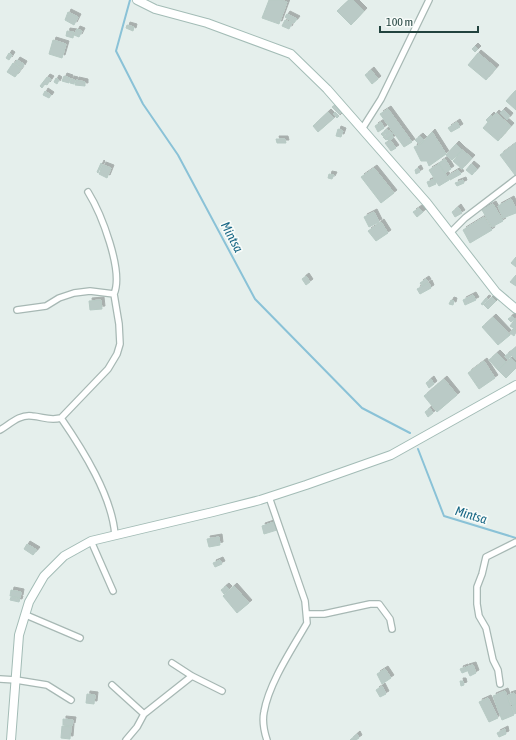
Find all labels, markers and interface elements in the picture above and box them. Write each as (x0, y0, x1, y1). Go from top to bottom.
scale bar (380, 8, 478, 34)
text: 100 m (386, 15, 413, 29)
water label: Mintsa (218, 219, 246, 255)
water label: Mintsa (453, 503, 489, 527)

